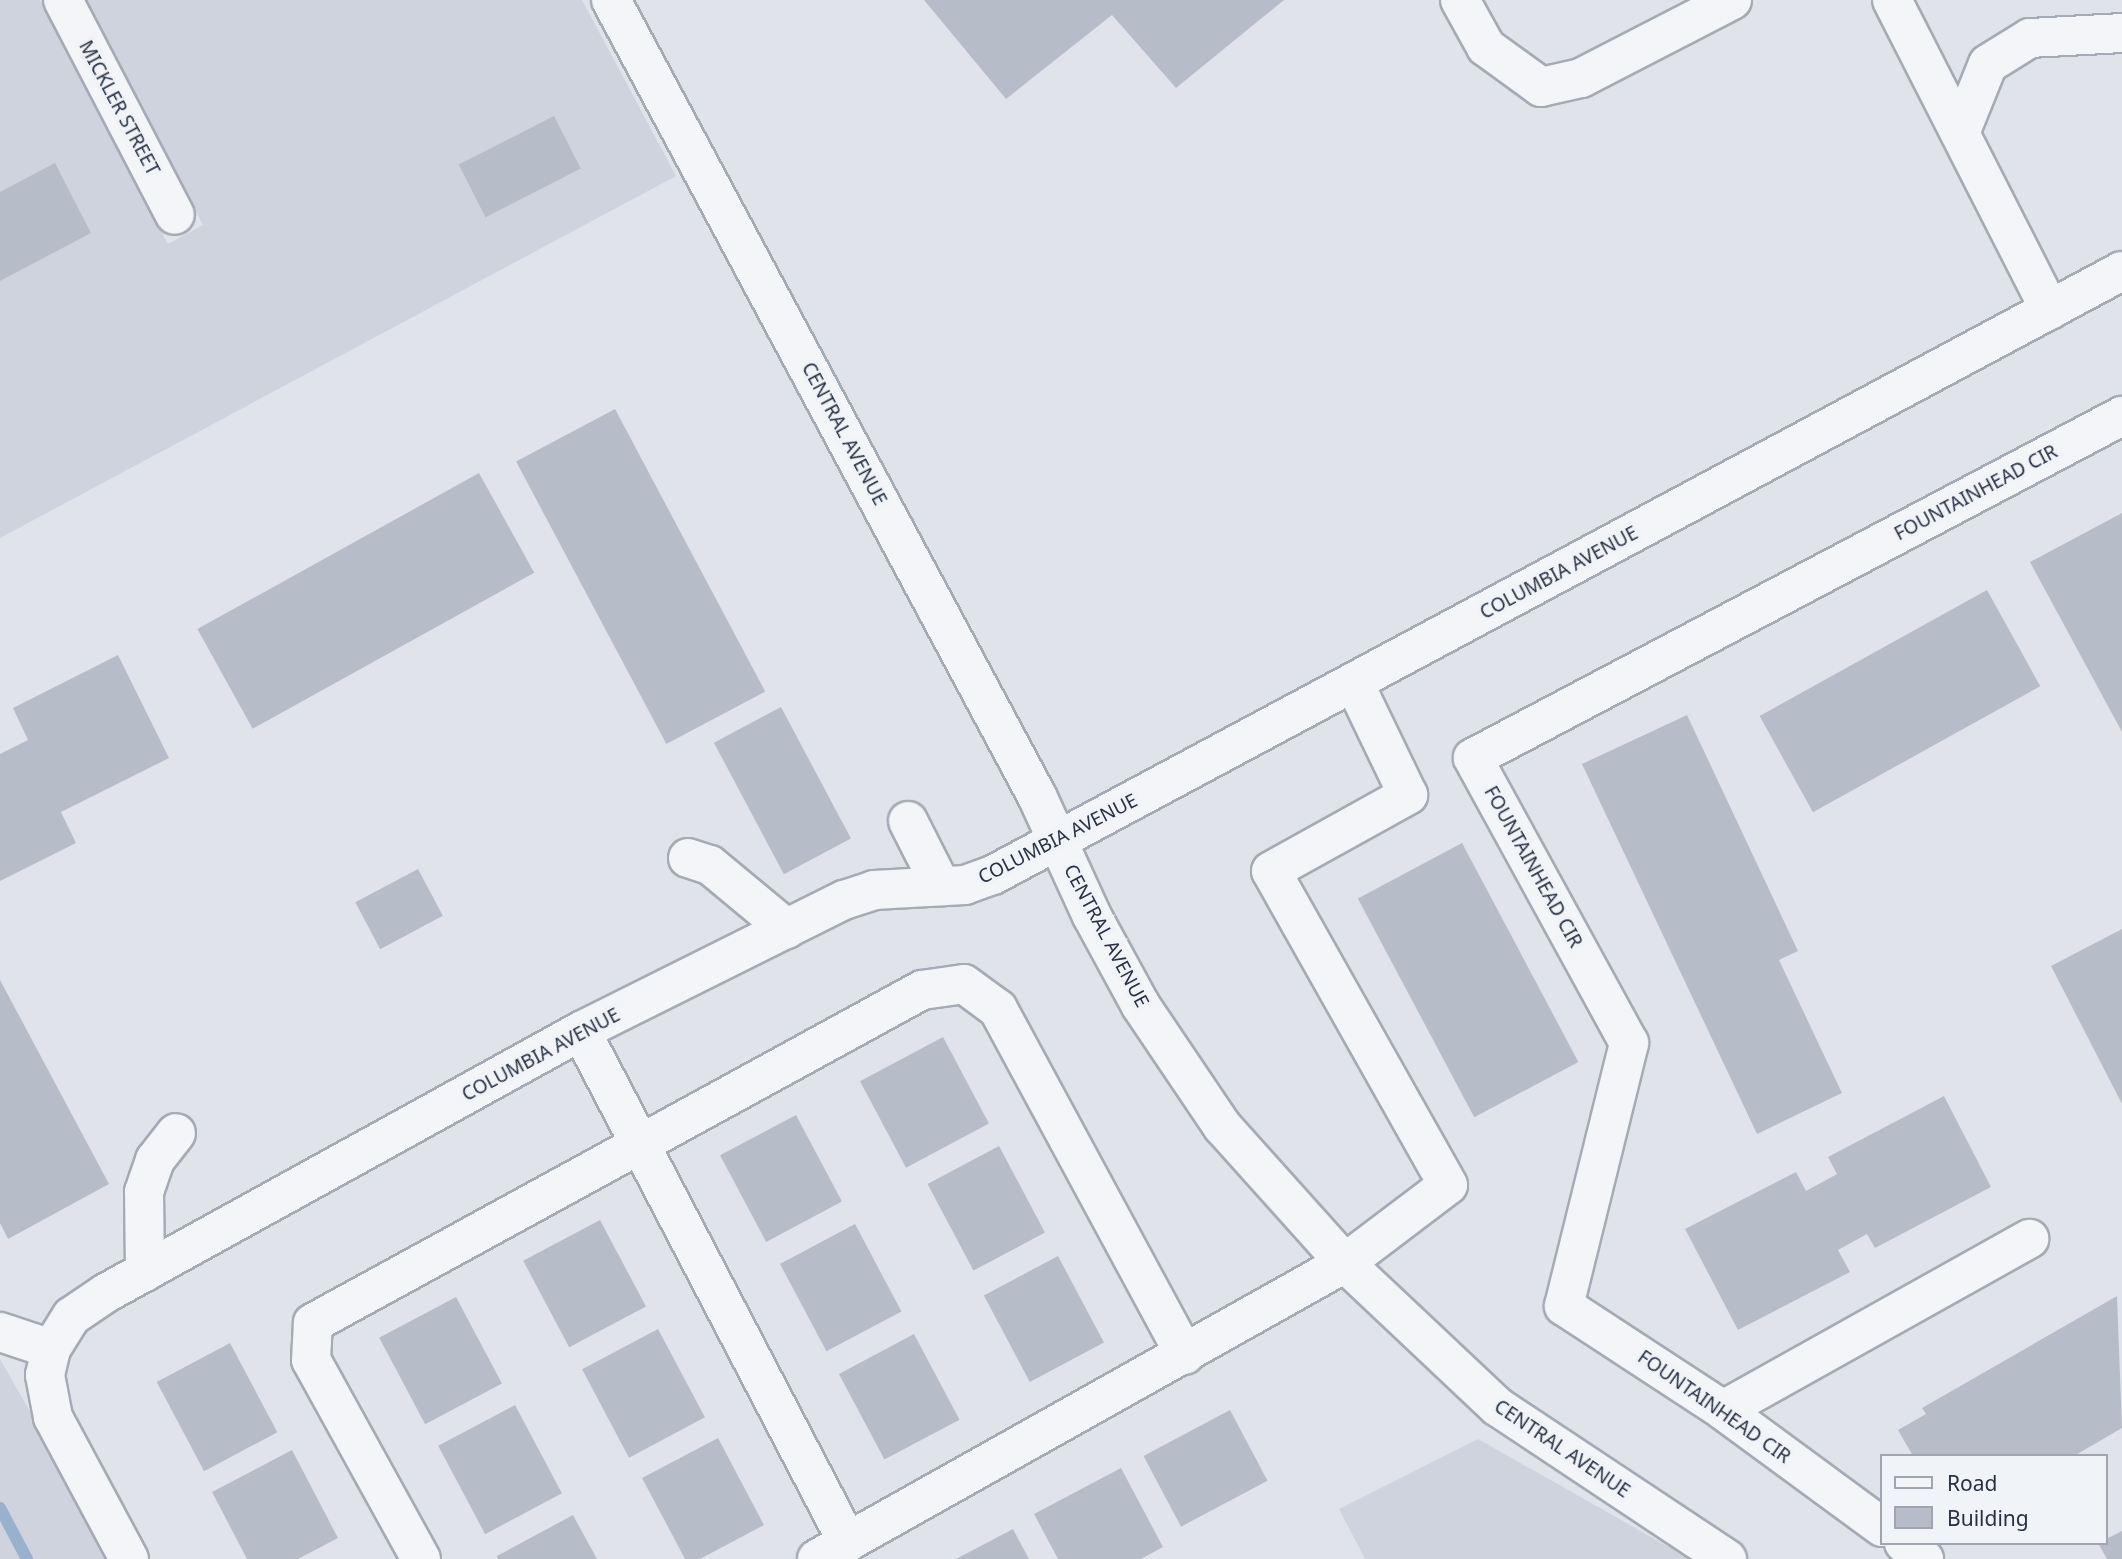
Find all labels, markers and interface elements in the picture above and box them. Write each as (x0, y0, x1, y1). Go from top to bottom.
street label: MICKLER STREET (74, 37, 164, 179)
street label: CENTRAL AVENUE (797, 359, 891, 509)
street label: FOUNTAINHEAD CIR (1891, 440, 2061, 546)
street label: COLUMBIA AVENUE (1476, 522, 1642, 624)
street label: FOUNTAINHEAD CIR (1479, 782, 1587, 952)
street label: COLUMBIA AVENUE (975, 789, 1141, 889)
street label: CENTRAL AVENUE (1059, 861, 1153, 1011)
street label: COLUMBIA AVENUE (458, 1004, 624, 1106)
street label: FOUNTAINHEAD CIR (1633, 1346, 1795, 1468)
street label: CENTRAL AVENUE (1490, 1395, 1634, 1503)
legend (1881, 1454, 2108, 1545)
text: Road (1947, 1469, 1997, 1497)
text: Building (1947, 1504, 2029, 1532)

